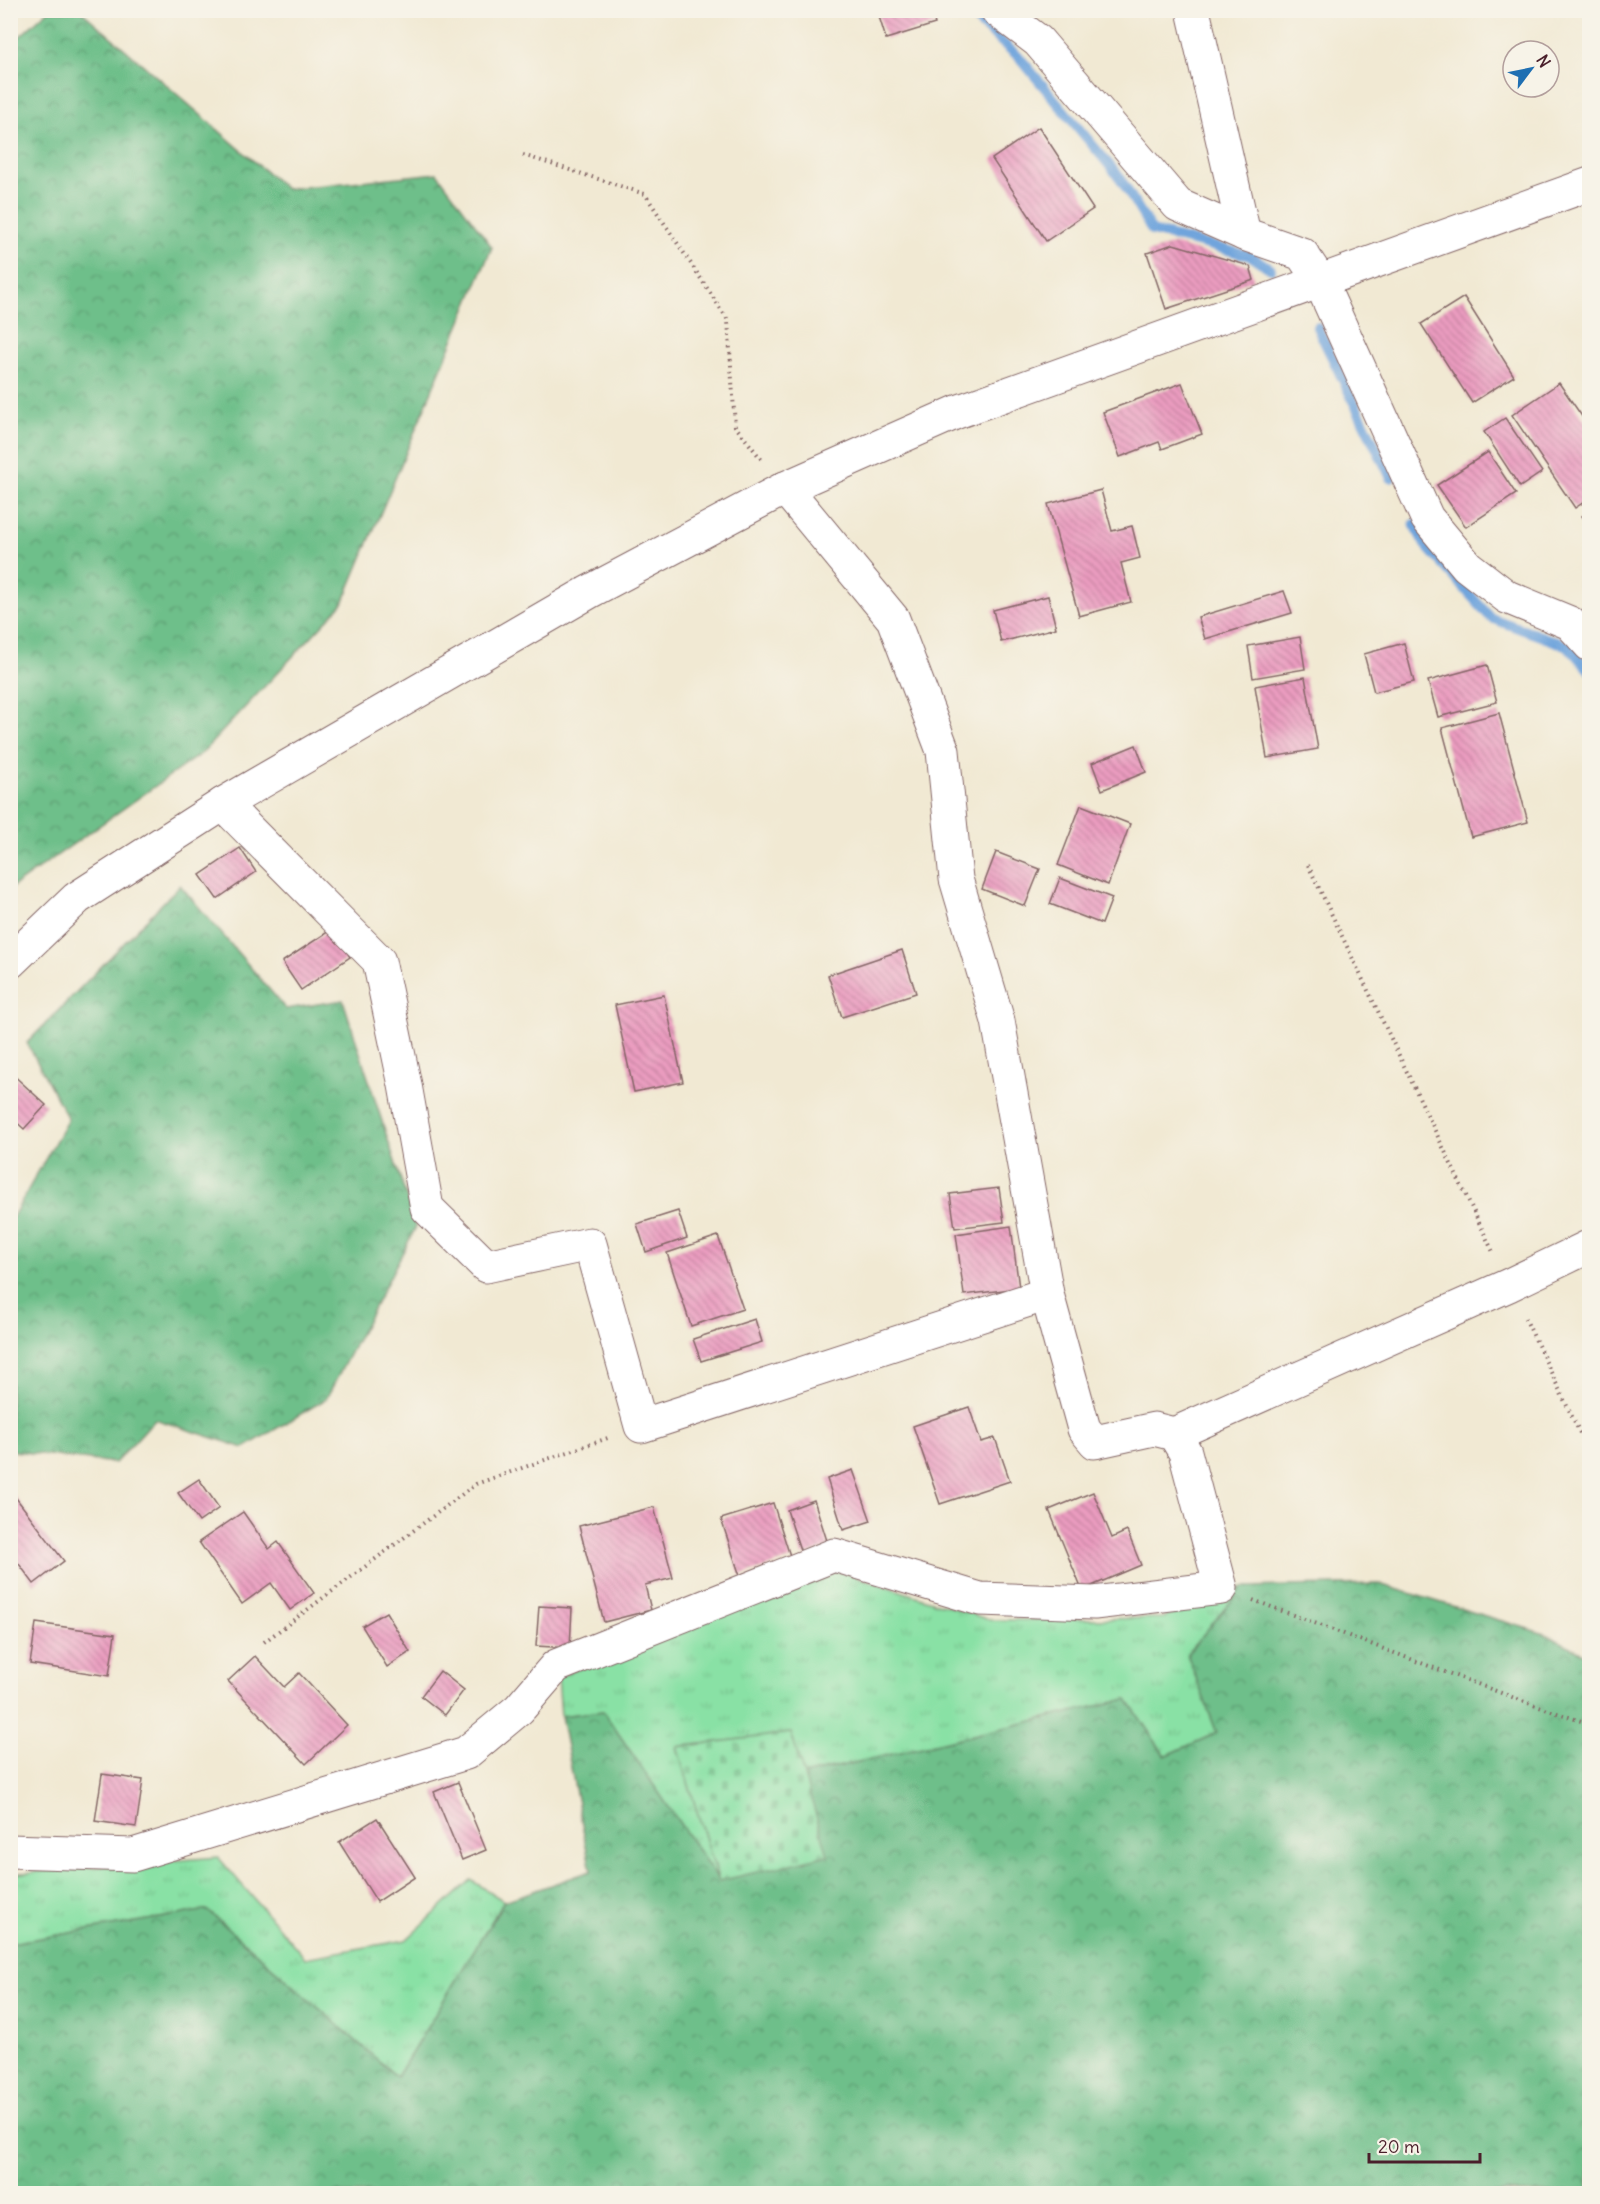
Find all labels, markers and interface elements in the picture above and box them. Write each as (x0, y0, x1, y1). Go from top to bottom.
north arrow (1501, 39, 1561, 99)
text: N (1532, 51, 1555, 71)
scale bar (1369, 2126, 1480, 2164)
text: 20 m (1378, 2135, 1420, 2158)

